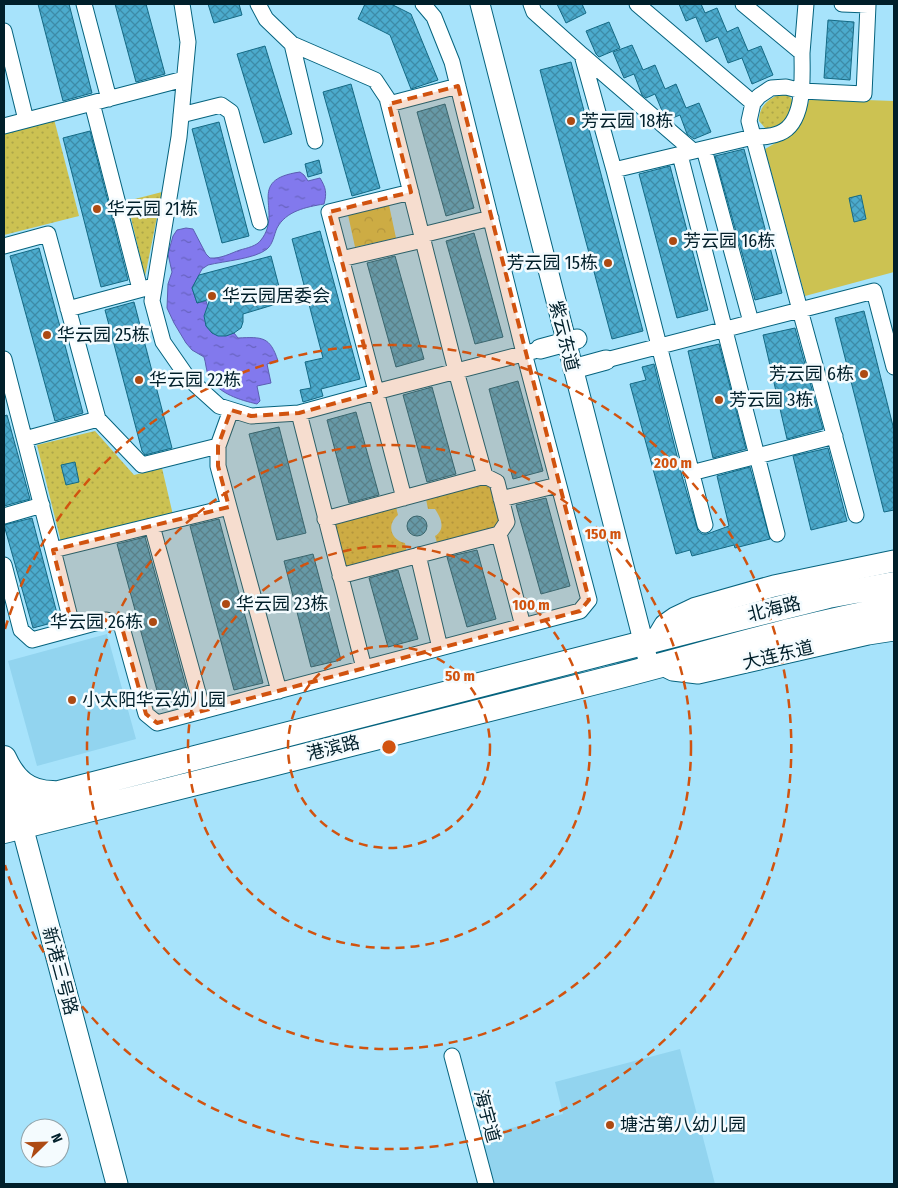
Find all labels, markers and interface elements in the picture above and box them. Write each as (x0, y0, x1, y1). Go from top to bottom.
place label: 芳云园 18栋 (581, 110, 673, 132)
marker: 芳云园 18栋 (565, 115, 577, 127)
place label: 华云园 21栋 (107, 198, 198, 220)
marker: 华云园 21栋 (91, 203, 103, 215)
place label: 芳云园 16栋 (683, 230, 775, 252)
marker: 芳云园 16栋 (667, 235, 679, 247)
place label: 芳云园 15栋 (506, 252, 598, 274)
marker: 芳云园 15栋 (602, 257, 614, 269)
place label: 华云园居委会 (222, 285, 330, 307)
marker: 华云园居委会 (206, 290, 218, 302)
street label: 紫云东道 (545, 298, 583, 374)
place label: 华云园 25栋 (57, 324, 149, 346)
marker: 华云园 25栋 (41, 329, 53, 341)
place label: 芳云园 6栋 (769, 363, 854, 385)
marker: 芳云园 6栋 (858, 368, 870, 380)
place label: 华云园 22栋 (149, 369, 241, 391)
marker: 华云园 22栋 (133, 374, 145, 386)
place label: 芳云园 3栋 (729, 389, 813, 411)
marker: 芳云园 3栋 (713, 394, 725, 406)
text: 200 m (653, 454, 692, 472)
text: 150 m (585, 525, 621, 543)
street label: 北海路 (745, 592, 803, 626)
place label: 华云园 23栋 (236, 593, 328, 615)
text: 100 m (512, 596, 550, 614)
marker: 华云园 23栋 (220, 598, 232, 610)
place label: 华云园 26栋 (50, 611, 143, 633)
marker: 华云园 26栋 (147, 616, 159, 628)
street label: 大连东道 (740, 636, 816, 674)
text: 50 m (445, 667, 475, 685)
place label: 小太阳华云幼儿园 (82, 689, 226, 711)
marker: 小太阳华云幼儿园 (66, 694, 78, 706)
street label: 港滨路 (304, 731, 362, 765)
centre of rings (380, 738, 398, 756)
street label: 新港三号路 (38, 925, 82, 1017)
street label: 海宇道 (469, 1087, 505, 1145)
place label: 塘沽第八幼儿园 (620, 1114, 746, 1136)
north arrow (20, 1118, 70, 1168)
marker: 塘沽第八幼儿园 (604, 1119, 616, 1131)
text: N (47, 1131, 66, 1145)

